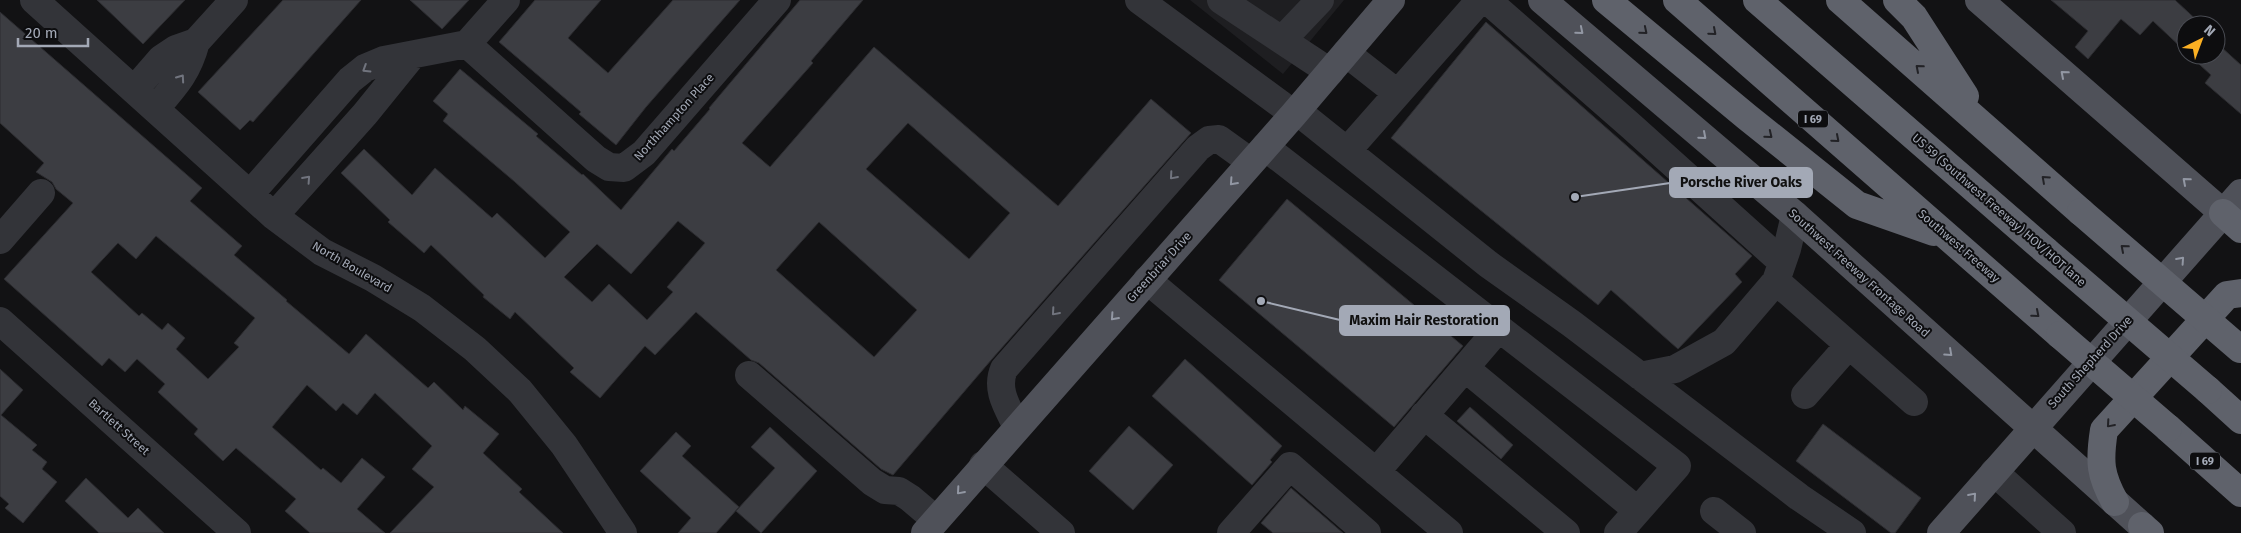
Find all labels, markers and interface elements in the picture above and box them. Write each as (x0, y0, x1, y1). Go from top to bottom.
scale bar (18, 15, 88, 47)
north arrow (2176, 15, 2226, 65)
text: N (2200, 21, 2219, 40)
text: 20 m (25, 24, 58, 42)
one-way arrow (1574, 25, 1583, 33)
one-way arrow (1638, 26, 1647, 34)
one-way arrow (1708, 26, 1717, 35)
one-way arrow (362, 63, 371, 73)
one-way arrow (1915, 65, 1924, 74)
one-way arrow (2060, 70, 2069, 79)
street label: Northhampton Place (631, 71, 717, 163)
one-way arrow (175, 74, 184, 84)
road number: I 69 (1798, 110, 1828, 128)
one-way arrow (1763, 129, 1772, 137)
one-way arrow (1698, 131, 1707, 140)
street label: US 59 (Southwest Freeway) HOV/HOT lane (1909, 131, 2089, 289)
one-way arrow (1830, 133, 1839, 142)
callout: Porsche River Oaks (1670, 168, 1812, 197)
one-way arrow (1170, 171, 1179, 180)
text: Porsche River Oaks (1680, 174, 1802, 191)
one-way arrow (301, 176, 310, 185)
one-way arrow (2042, 176, 2051, 185)
one-way arrow (1230, 177, 1239, 186)
one-way arrow (2183, 177, 2192, 186)
street label: Southwest Freeway Frontage Road (1786, 206, 1932, 340)
street label: Southwest Freeway (1915, 207, 2003, 285)
street label: Greenbriar Drive (1124, 229, 1194, 305)
street label: North Boulevard (310, 239, 394, 295)
one-way arrow (2121, 245, 2130, 254)
one-way arrow (2175, 257, 2184, 266)
one-way arrow (1051, 306, 1060, 315)
callout: Maxim Hair Restoration (1340, 306, 1509, 335)
one-way arrow (2030, 308, 2039, 317)
one-way arrow (1111, 312, 1120, 321)
text: Maxim Hair Restoration (1349, 312, 1499, 329)
street label: South Shepherd Drive (2045, 313, 2135, 411)
one-way arrow (1943, 347, 1952, 356)
street label: Bartlett Street (86, 396, 153, 458)
one-way arrow (2107, 419, 2116, 428)
road number: I 69 (2190, 452, 2220, 470)
one-way arrow (957, 486, 966, 495)
one-way arrow (1967, 493, 1976, 502)

